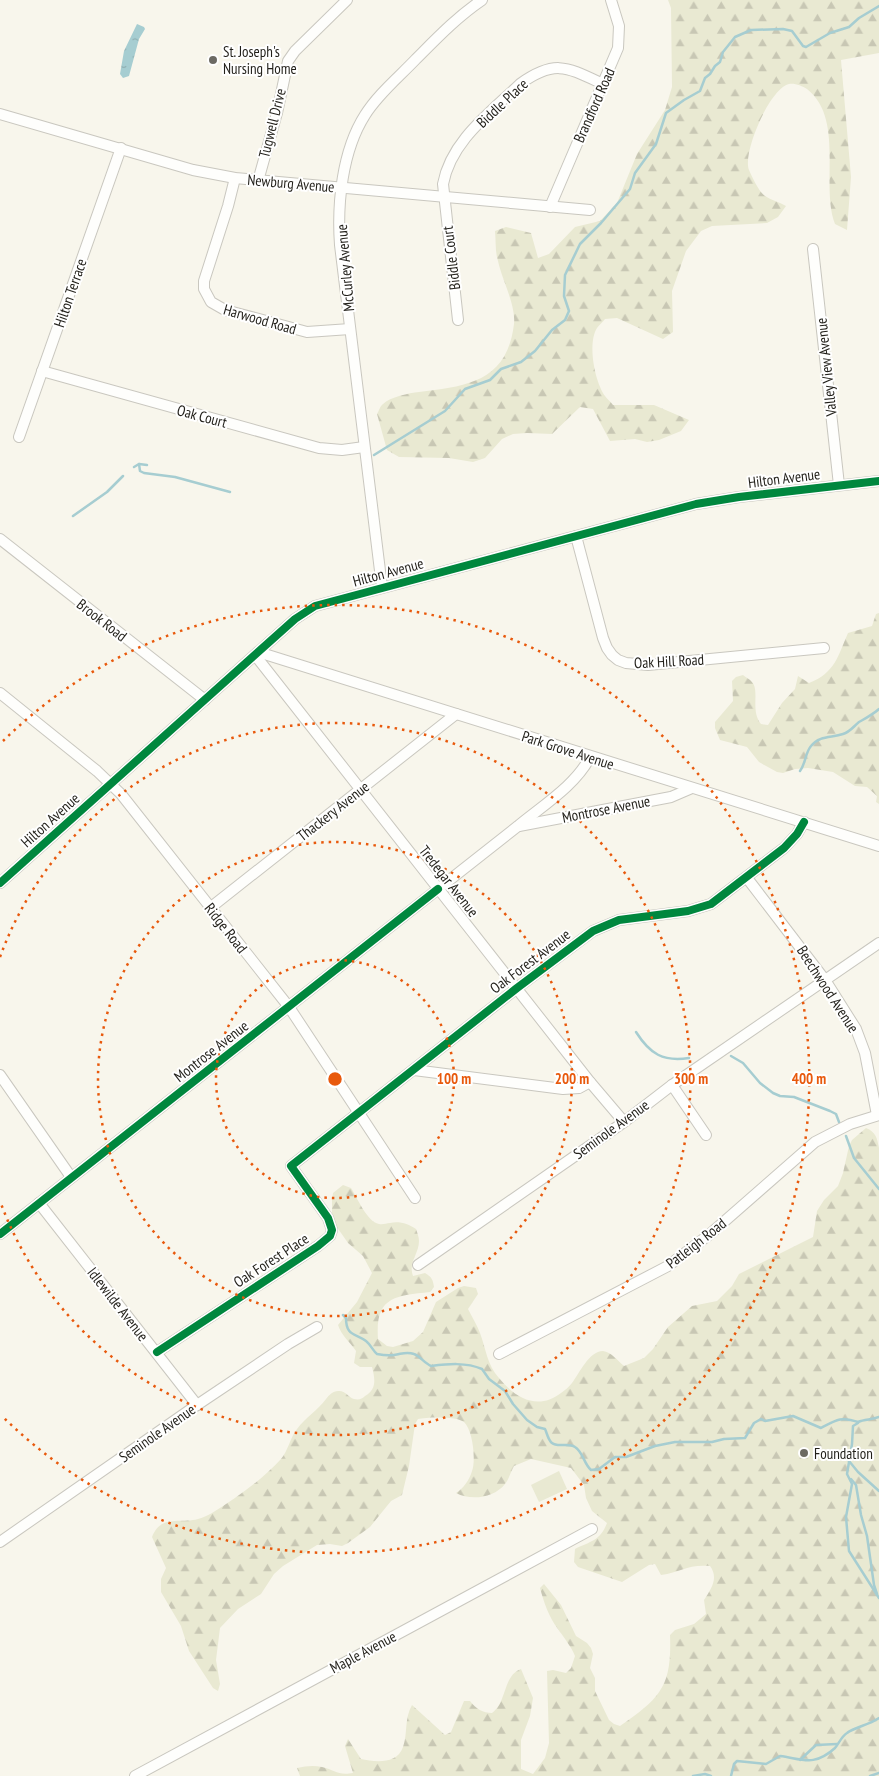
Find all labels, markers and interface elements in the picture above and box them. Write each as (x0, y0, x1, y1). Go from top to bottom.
place label: St. Joseph's Nursing Home (223, 42, 297, 78)
marker: St. Joseph's Nursing Home (207, 54, 219, 66)
street label: Brandford Road (569, 65, 619, 145)
street label: Biddle Place (472, 74, 532, 132)
street label: Tugwell Drive (254, 86, 290, 160)
street label: Newburg Avenue (247, 170, 335, 196)
street label: McCurley Avenue (332, 224, 358, 312)
street label: Biddle Court (438, 225, 464, 291)
street label: Hilton Terrace (49, 256, 91, 330)
street label: Harwood Road (221, 300, 299, 338)
street label: Valley View Avenue (811, 317, 841, 418)
street label: Oak Court (175, 400, 229, 432)
street label: Hilton Avenue (747, 464, 821, 492)
street label: Hilton Avenue (350, 553, 426, 591)
street label: Brook Road (73, 595, 131, 645)
street label: Oak Hill Road (634, 650, 704, 672)
street label: Park Grove Avenue (520, 726, 616, 774)
street label: Thackery Avenue (293, 777, 373, 845)
street label: Hilton Avenue (17, 789, 83, 851)
street label: Montrose Avenue (560, 791, 652, 827)
street label: Tredegar Avenue (415, 841, 483, 921)
street label: Ridge Road (201, 899, 251, 957)
street label: Oak Forest Avenue (486, 925, 574, 997)
street label: Beechwood Avenue (793, 942, 863, 1036)
street label: Montrose Avenue (170, 1016, 252, 1086)
text: 100 m (437, 1069, 471, 1088)
text: 200 m (555, 1069, 589, 1088)
text: 300 m (674, 1069, 708, 1088)
text: 400 m (792, 1069, 826, 1088)
centre of rings (326, 1070, 344, 1088)
street label: Seminole Avenue (569, 1095, 653, 1163)
street label: Patleigh Road (662, 1214, 730, 1272)
street label: Oak Forest Place (230, 1229, 312, 1291)
street label: Idlewilde Avenue (83, 1263, 153, 1345)
street label: Seminole Avenue (115, 1400, 199, 1466)
place label: Foundation (814, 1444, 873, 1463)
marker: Foundation (798, 1447, 810, 1459)
street label: Maple Avenue (327, 1627, 399, 1677)

